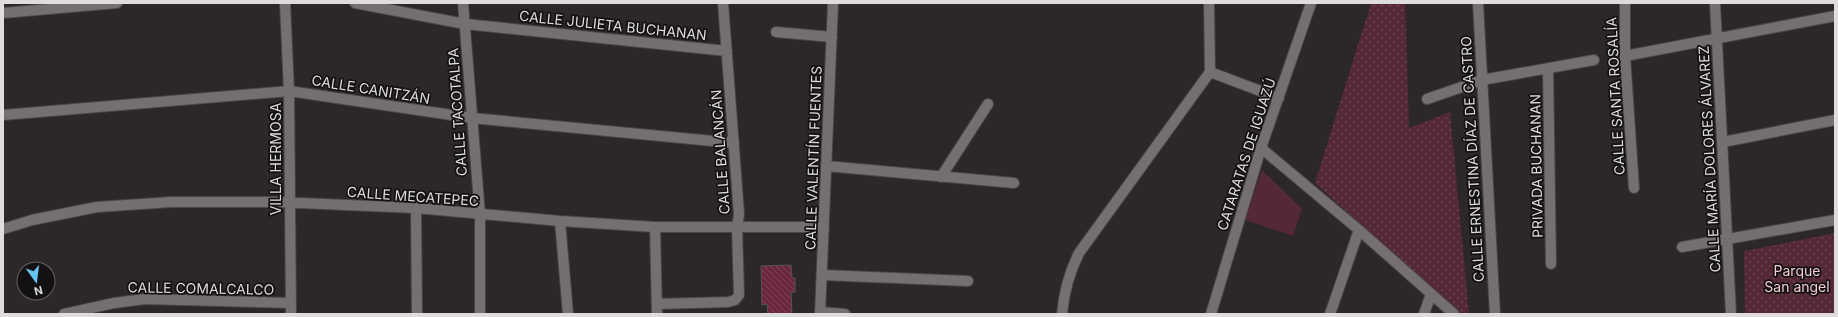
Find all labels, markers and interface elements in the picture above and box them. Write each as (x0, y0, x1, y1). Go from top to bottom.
street label: CALLE JULIETA BUCHANAN (518, 7, 708, 43)
street label: CALLE SANTA ROSALÍA (1602, 16, 1628, 175)
street label: CALLE ERNESTINA DÍAZ DE CASTRO (1457, 36, 1487, 282)
street label: CALLE MARÍA DOLORES ÁLVAREZ (1695, 45, 1723, 273)
street label: CALLE TACOTALPA (444, 47, 470, 177)
street label: CALLE VALENTÍN FUENTES (801, 66, 825, 250)
street label: CALLE CANITZÁN (311, 71, 431, 107)
street label: CATARATAS DE IGUAZÚ (1213, 76, 1279, 232)
street label: CALLE BALANCÁN (707, 89, 733, 215)
street label: PRIVADA BUCHANAN (1526, 94, 1546, 238)
street label: VILLA HERMOSA (267, 102, 284, 215)
street label: CALLE MECATEPEC (346, 183, 480, 209)
north arrow (16, 261, 56, 301)
park label: Parque San angel (1764, 262, 1830, 295)
street label: CALLE COMALCALCO (128, 278, 274, 298)
text: N (33, 283, 44, 299)

